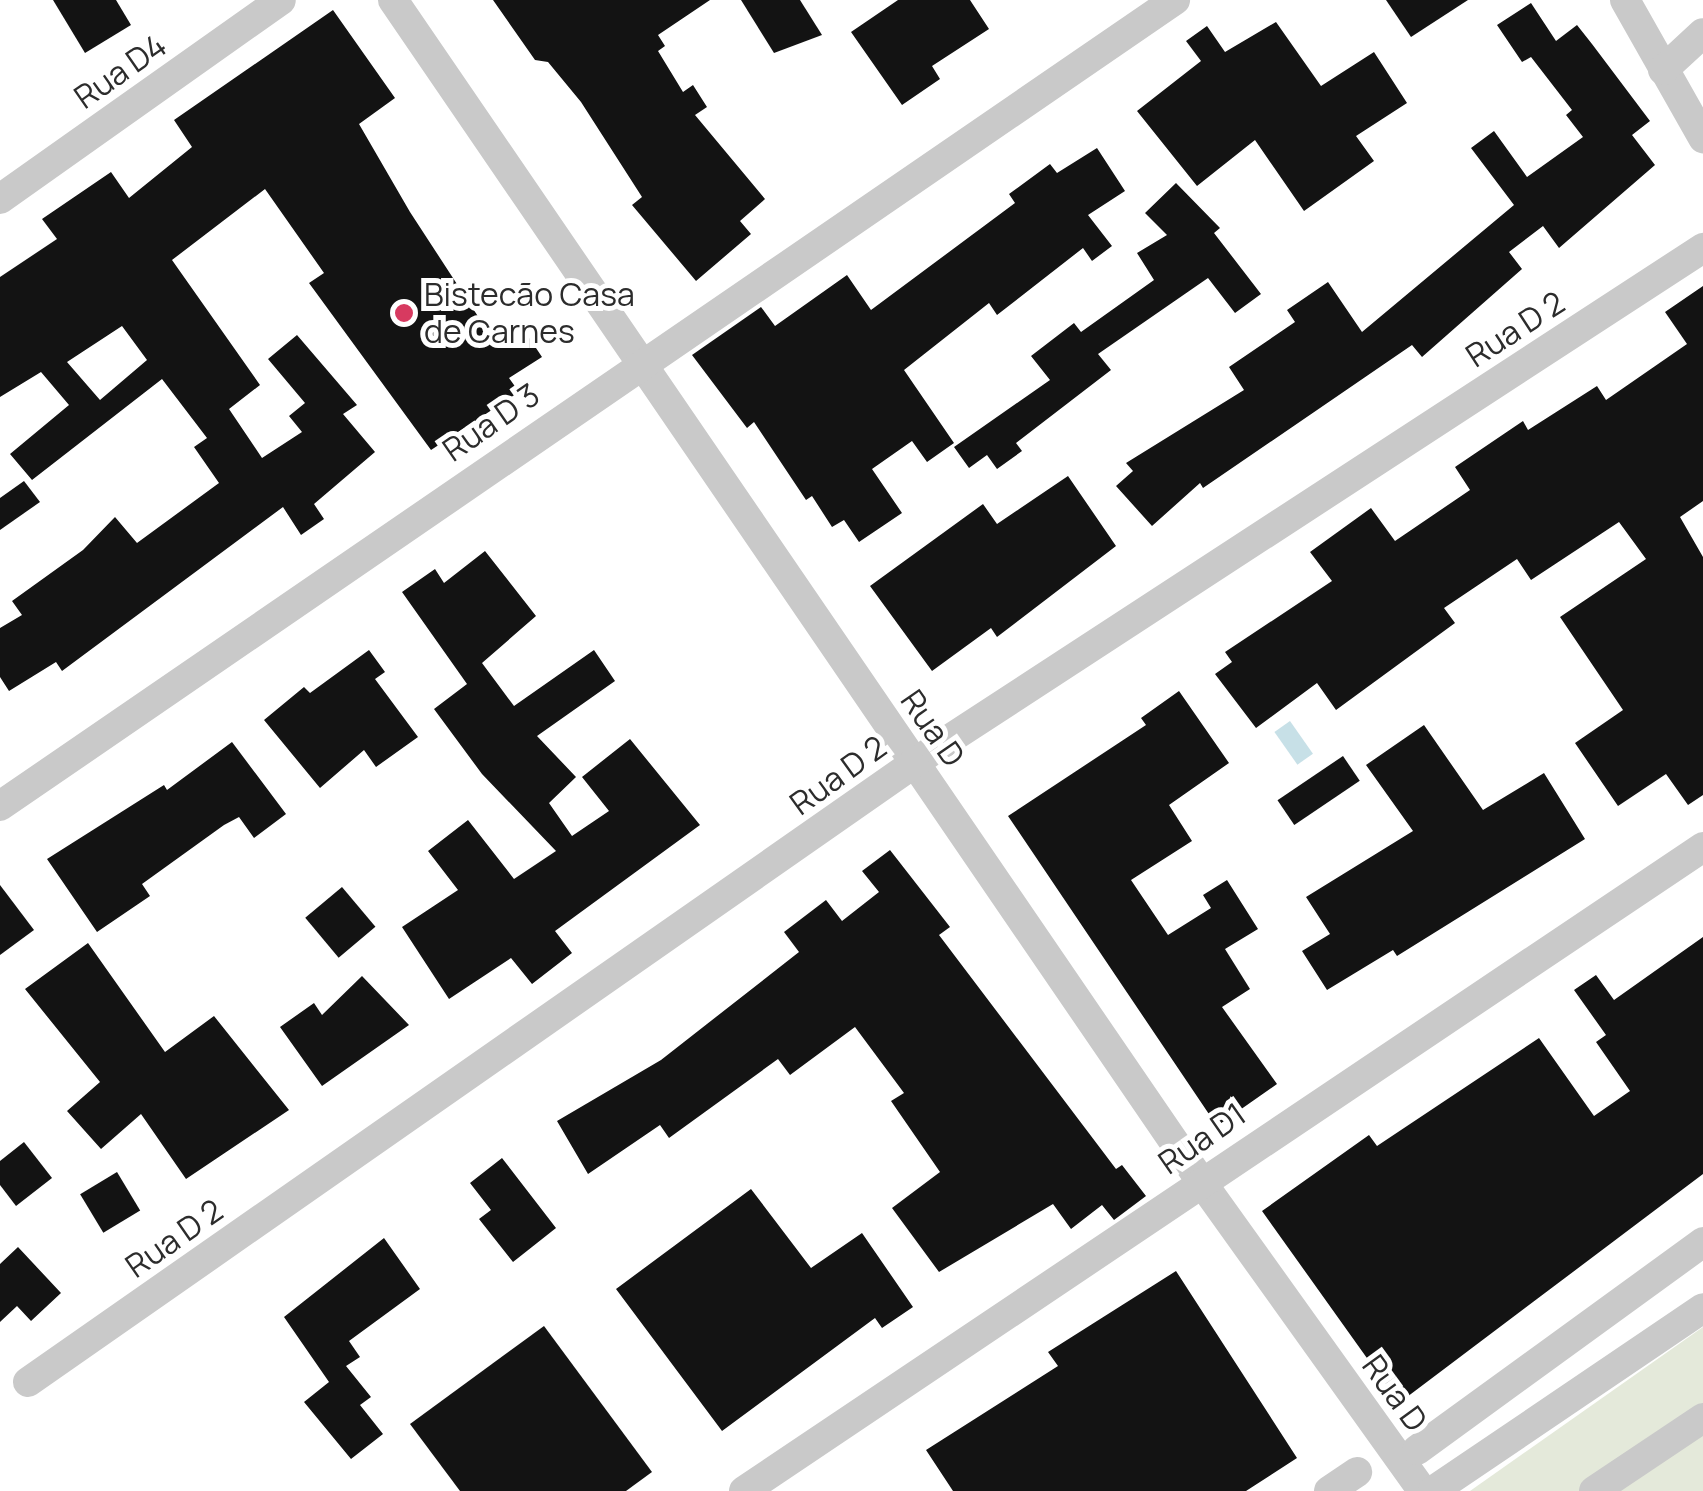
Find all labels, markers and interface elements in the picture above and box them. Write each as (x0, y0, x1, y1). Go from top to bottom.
street label: Rua D4 (67, 26, 173, 116)
place label: Bistecão Casa de Carnes (424, 276, 635, 351)
street label: Rua D 2 (1459, 283, 1571, 375)
marker: Bistecão Casa de Carnes (393, 302, 415, 324)
street label: Rua D 3 (435, 375, 547, 469)
street label: Rua D (893, 682, 973, 774)
street label: Rua D 2 (782, 727, 894, 823)
street label: Rua D1 (1151, 1094, 1253, 1182)
street label: Rua D 2 (118, 1191, 230, 1285)
street label: Rua D (1355, 1347, 1435, 1439)

